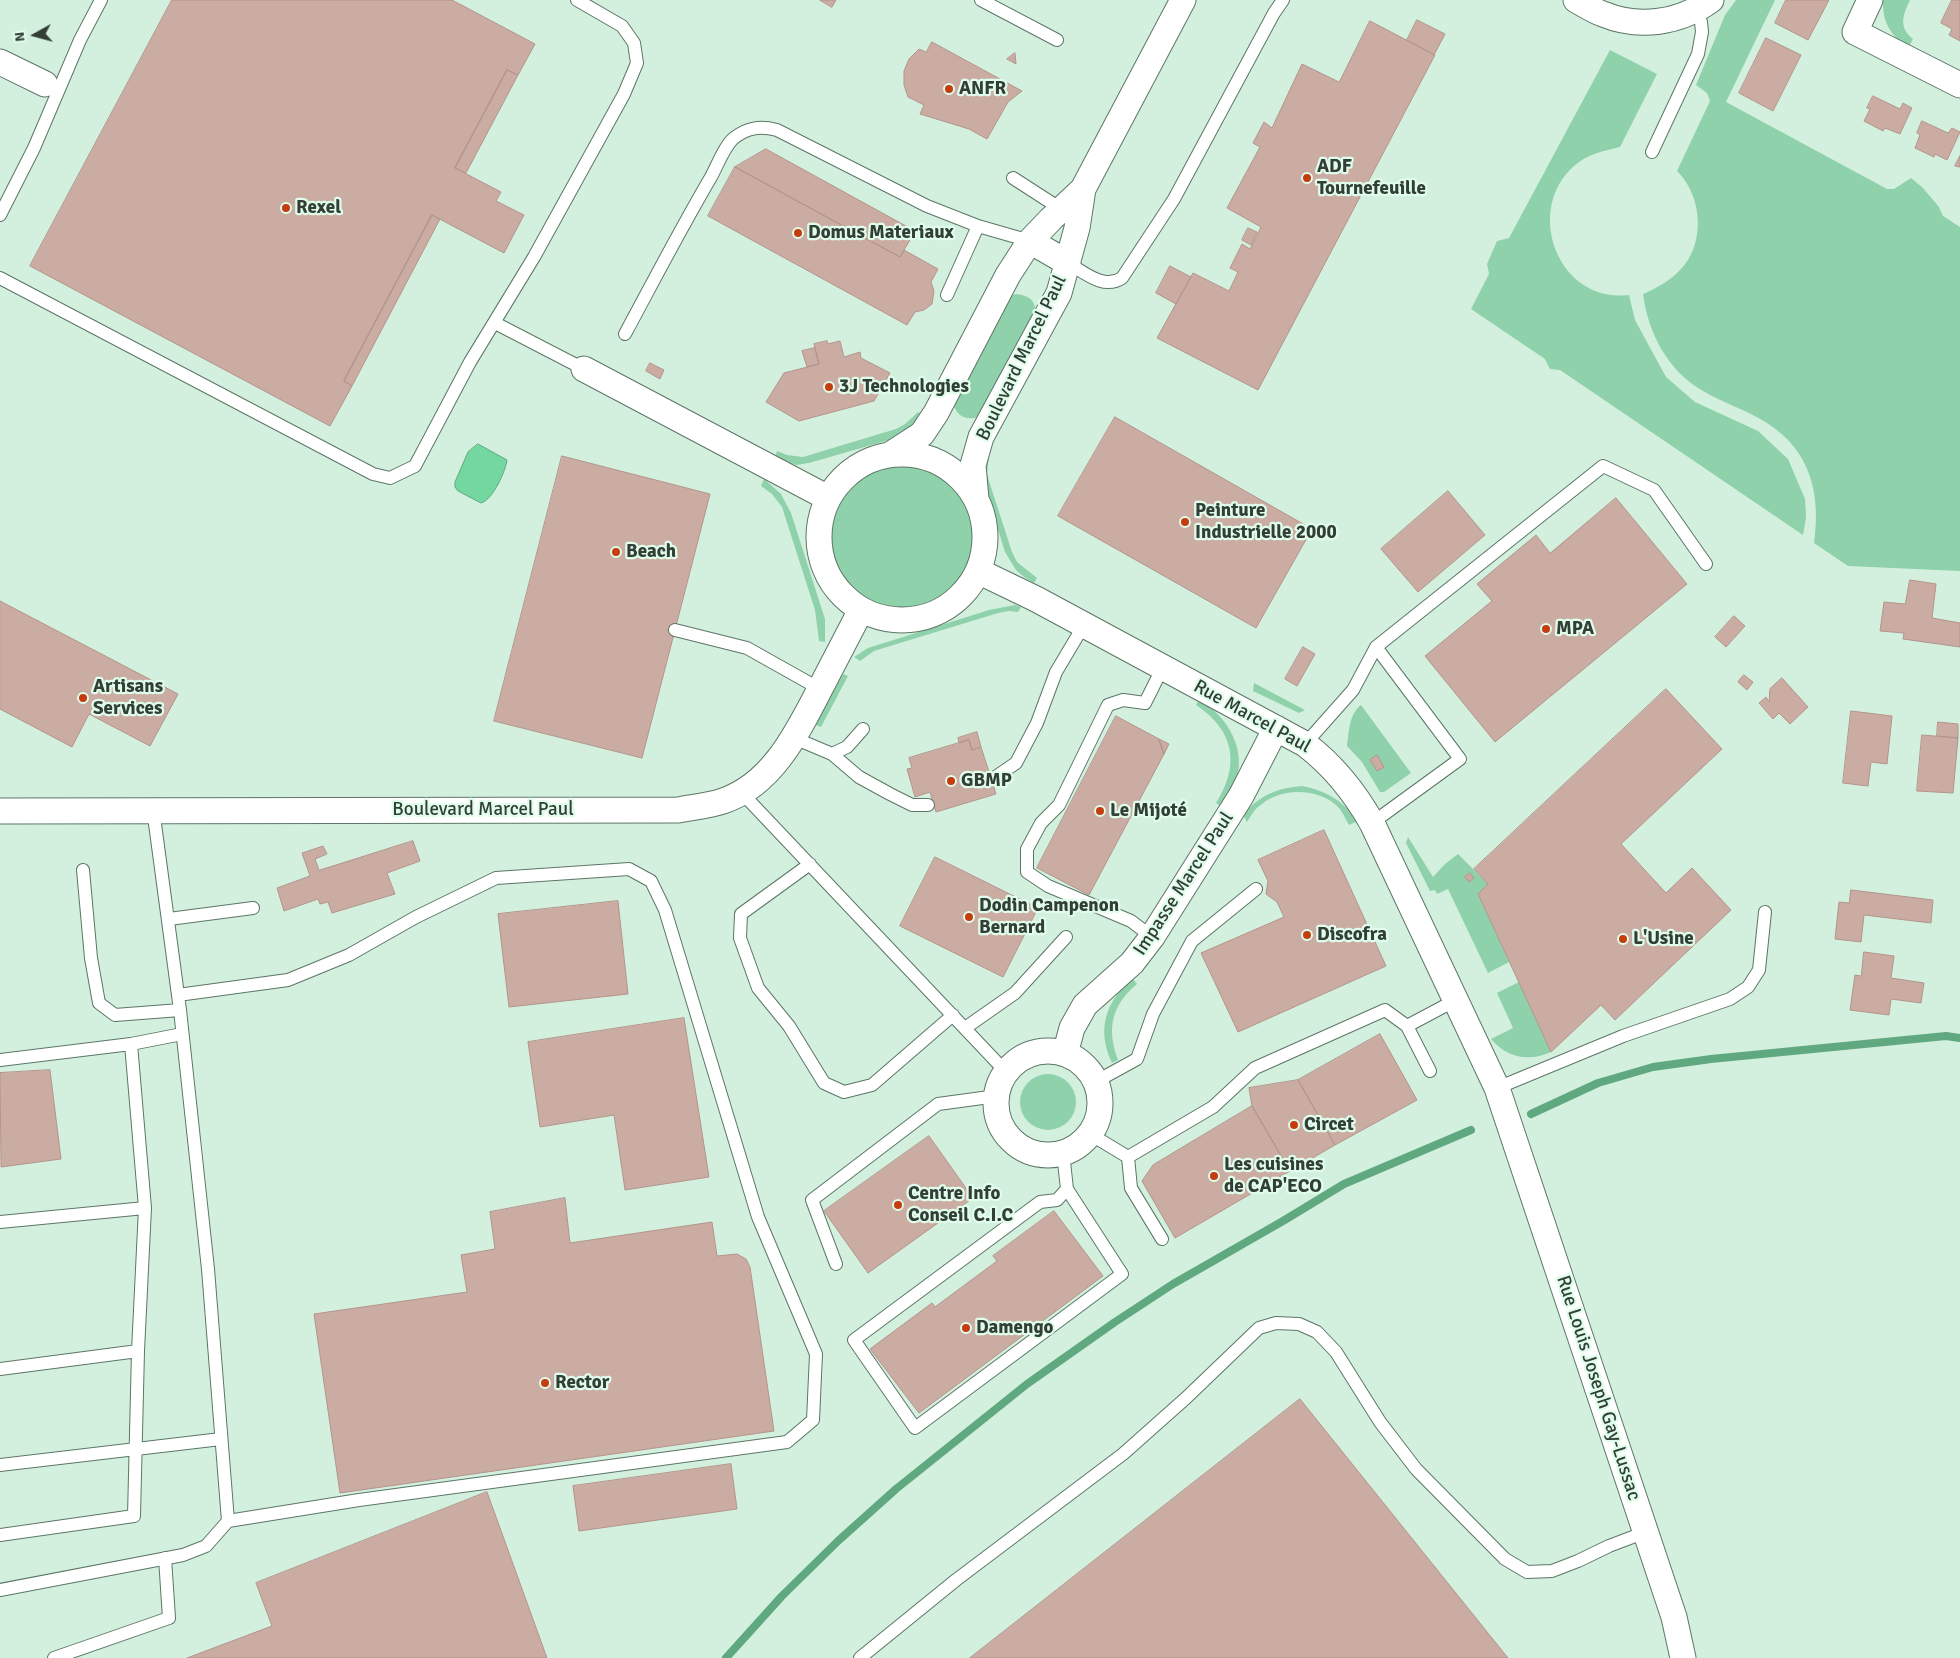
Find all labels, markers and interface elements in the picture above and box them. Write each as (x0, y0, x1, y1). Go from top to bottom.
north arrow (10, 10, 60, 60)
text: N (11, 31, 29, 43)
place label: ANFR (959, 78, 1006, 100)
marker: ANFR (943, 83, 955, 95)
place label: ADF Tournefeuille (1317, 156, 1426, 200)
marker: ADF Tournefeuille (1301, 172, 1313, 184)
place label: Rexel (296, 197, 341, 219)
marker: Rexel (280, 202, 292, 214)
place label: Domus Materiaux (808, 222, 954, 244)
marker: Domus Materiaux (792, 227, 804, 239)
street label: Boulevard Marcel Paul (972, 271, 1072, 445)
place label: 3J Technologies (839, 376, 969, 398)
marker: 3J Technologies (823, 381, 835, 393)
place label: Peinture Industrielle 2000 (1195, 500, 1337, 544)
marker: Peinture Industrielle 2000 (1179, 516, 1191, 528)
place label: Beach (626, 541, 676, 563)
marker: Beach (610, 546, 622, 558)
place label: MPA (1556, 618, 1594, 640)
marker: MPA (1540, 623, 1552, 635)
street label: Rue Marcel Paul (1189, 675, 1315, 759)
place label: Artisans Services (93, 676, 163, 720)
marker: Artisans Services (77, 692, 89, 704)
place label: GBMP (961, 770, 1012, 792)
marker: GBMP (945, 775, 957, 787)
street label: Boulevard Marcel Paul (392, 799, 574, 821)
place label: Le Mijoté (1110, 800, 1187, 822)
marker: Le Mijoté (1094, 805, 1106, 817)
street label: Impasse Marcel Paul (1129, 808, 1239, 960)
place label: Dodin Campenon Bernard (979, 895, 1119, 939)
marker: Dodin Campenon Bernard (963, 911, 975, 923)
place label: Discofra (1317, 924, 1387, 946)
place label: L'Usine (1633, 928, 1694, 950)
marker: Discofra (1301, 929, 1313, 941)
marker: L'Usine (1617, 933, 1629, 945)
place label: Circet (1304, 1114, 1354, 1136)
marker: Circet (1288, 1119, 1300, 1131)
place label: Les cuisines de CAP'ECO (1224, 1154, 1323, 1198)
marker: Les cuisines de CAP'ECO (1208, 1170, 1220, 1182)
place label: Centre Info Conseil C.I.C (908, 1183, 1013, 1227)
marker: Centre Info Conseil C.I.C (892, 1199, 904, 1211)
street label: Rue Louis Joseph Gay-Lussac (1551, 1273, 1645, 1503)
place label: Damengo (976, 1317, 1054, 1339)
marker: Damengo (960, 1322, 972, 1334)
place label: Rector (555, 1372, 609, 1394)
marker: Rector (539, 1377, 551, 1389)

